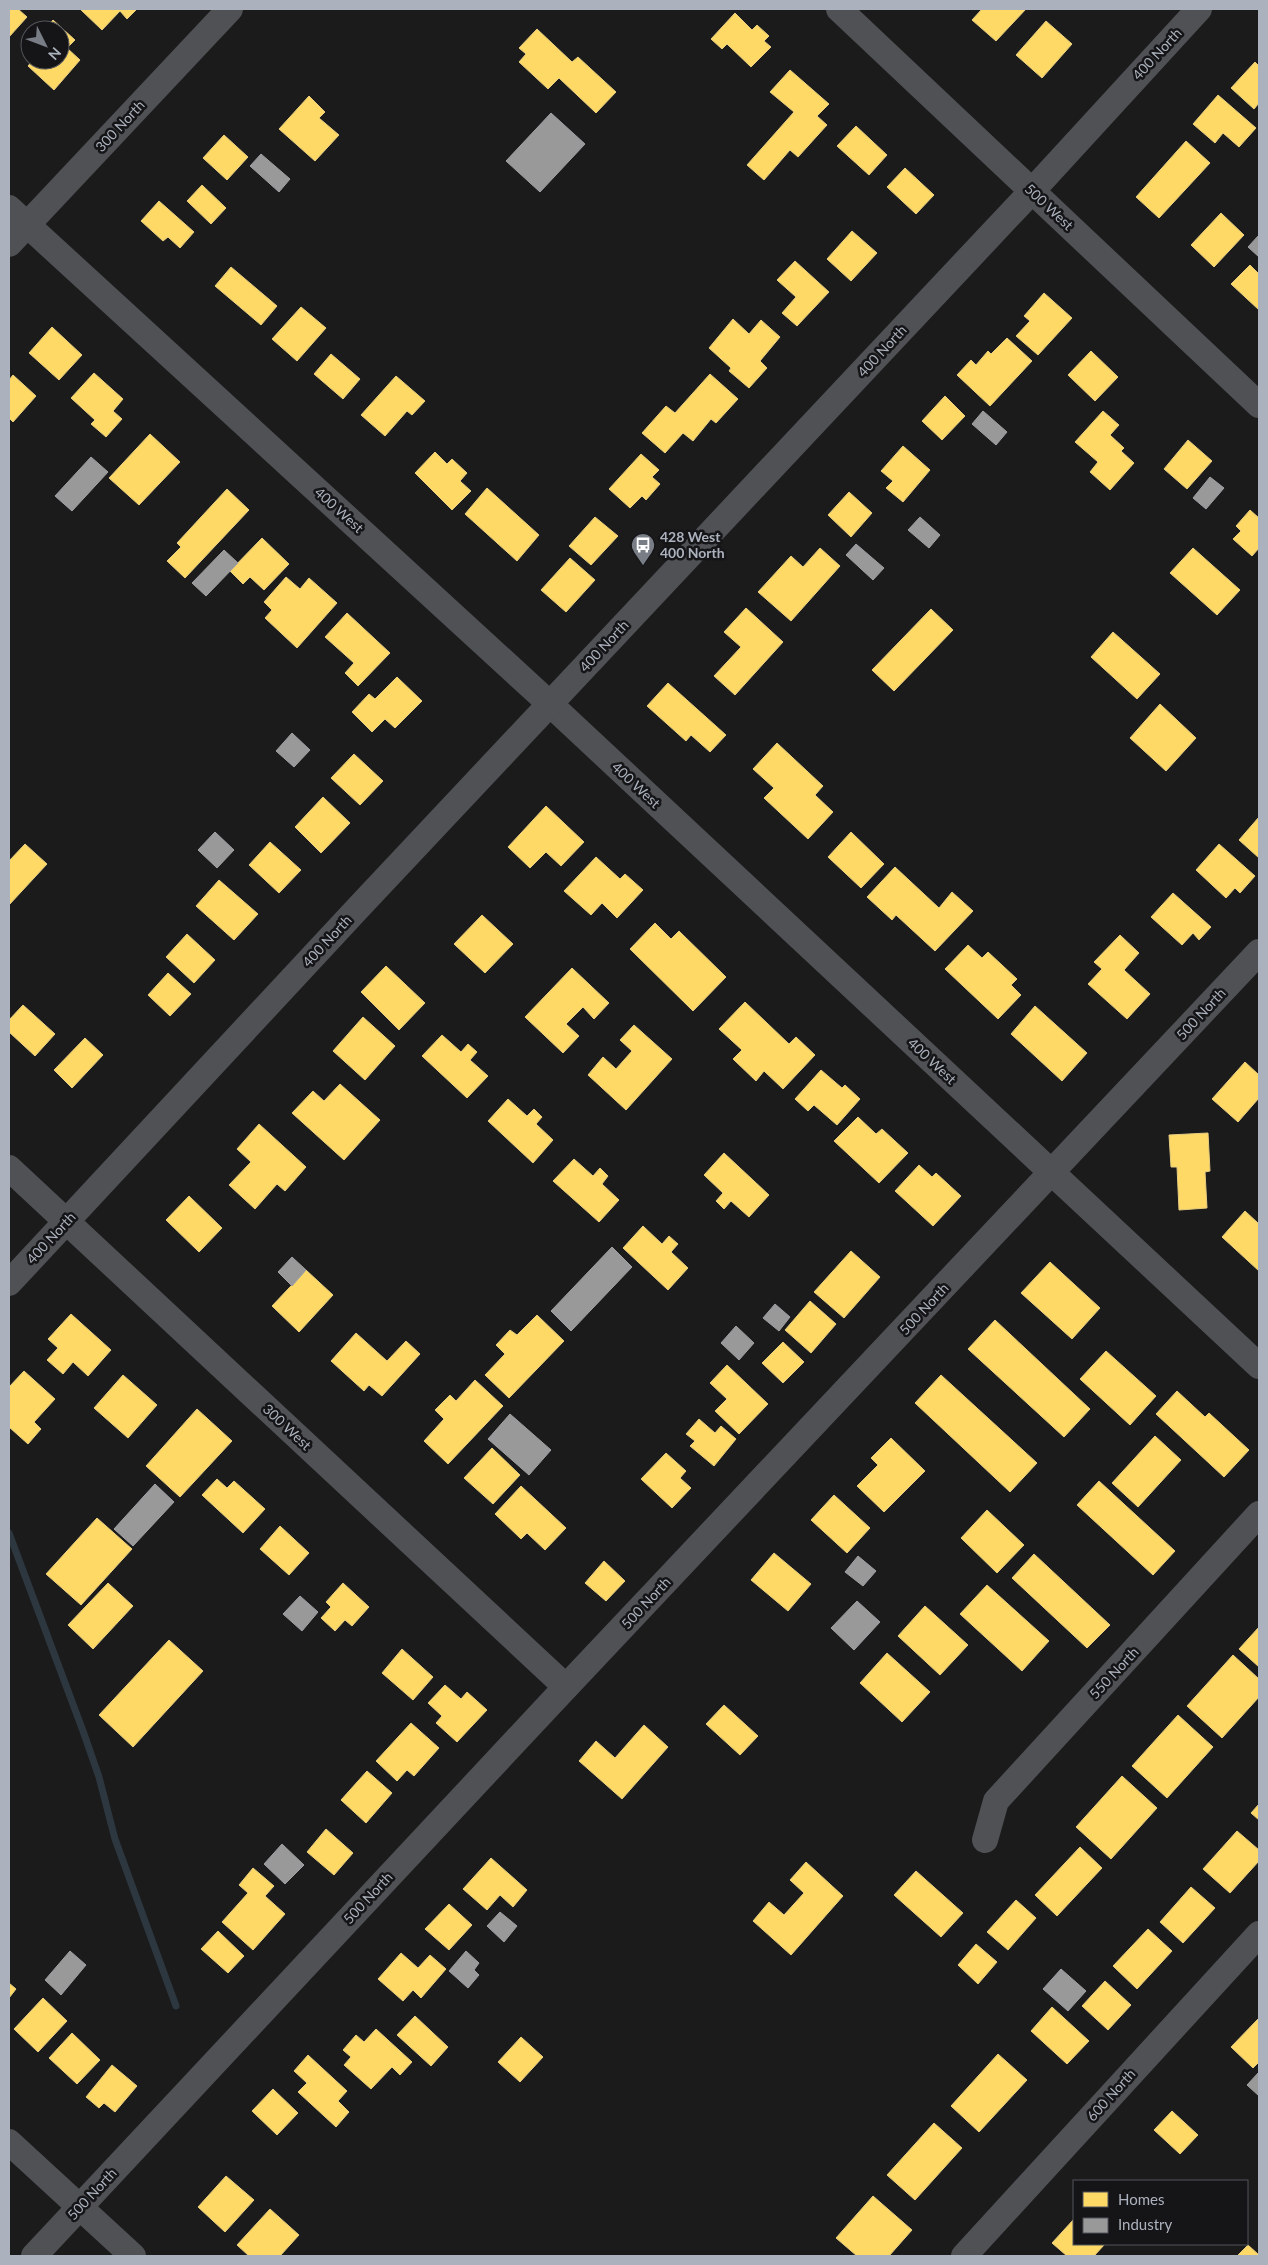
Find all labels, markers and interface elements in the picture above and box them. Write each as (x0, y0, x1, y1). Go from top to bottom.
north arrow (20, 20, 70, 70)
street label: 400 North (1128, 24, 1185, 83)
text: N (45, 44, 65, 64)
street label: 300 North (91, 96, 148, 155)
street label: 500 West (1022, 180, 1077, 233)
street label: 400 North (853, 321, 910, 380)
street label: 400 West (311, 483, 367, 536)
place label: 428 West 400 North (660, 528, 725, 561)
bus stop icon: 428 West 400 North (630, 532, 656, 566)
street label: 400 North (575, 616, 632, 675)
street label: 400 West (609, 758, 664, 811)
street label: 400 North (298, 911, 355, 970)
street label: 500 North (1172, 984, 1229, 1043)
street label: 400 West (905, 1034, 960, 1087)
street label: 400 North (22, 1208, 79, 1267)
street label: 500 North (895, 1279, 952, 1338)
street label: 300 West (260, 1400, 315, 1453)
street label: 500 North (617, 1573, 674, 1632)
street label: 550 North (1085, 1643, 1142, 1702)
street label: 500 North (339, 1868, 396, 1927)
street label: 600 North (1083, 2065, 1138, 2124)
street label: 500 North (63, 2164, 120, 2223)
legend (1073, 2180, 1248, 2245)
text: Homes (1118, 2190, 1164, 2208)
text: Industry (1118, 2215, 1173, 2233)

